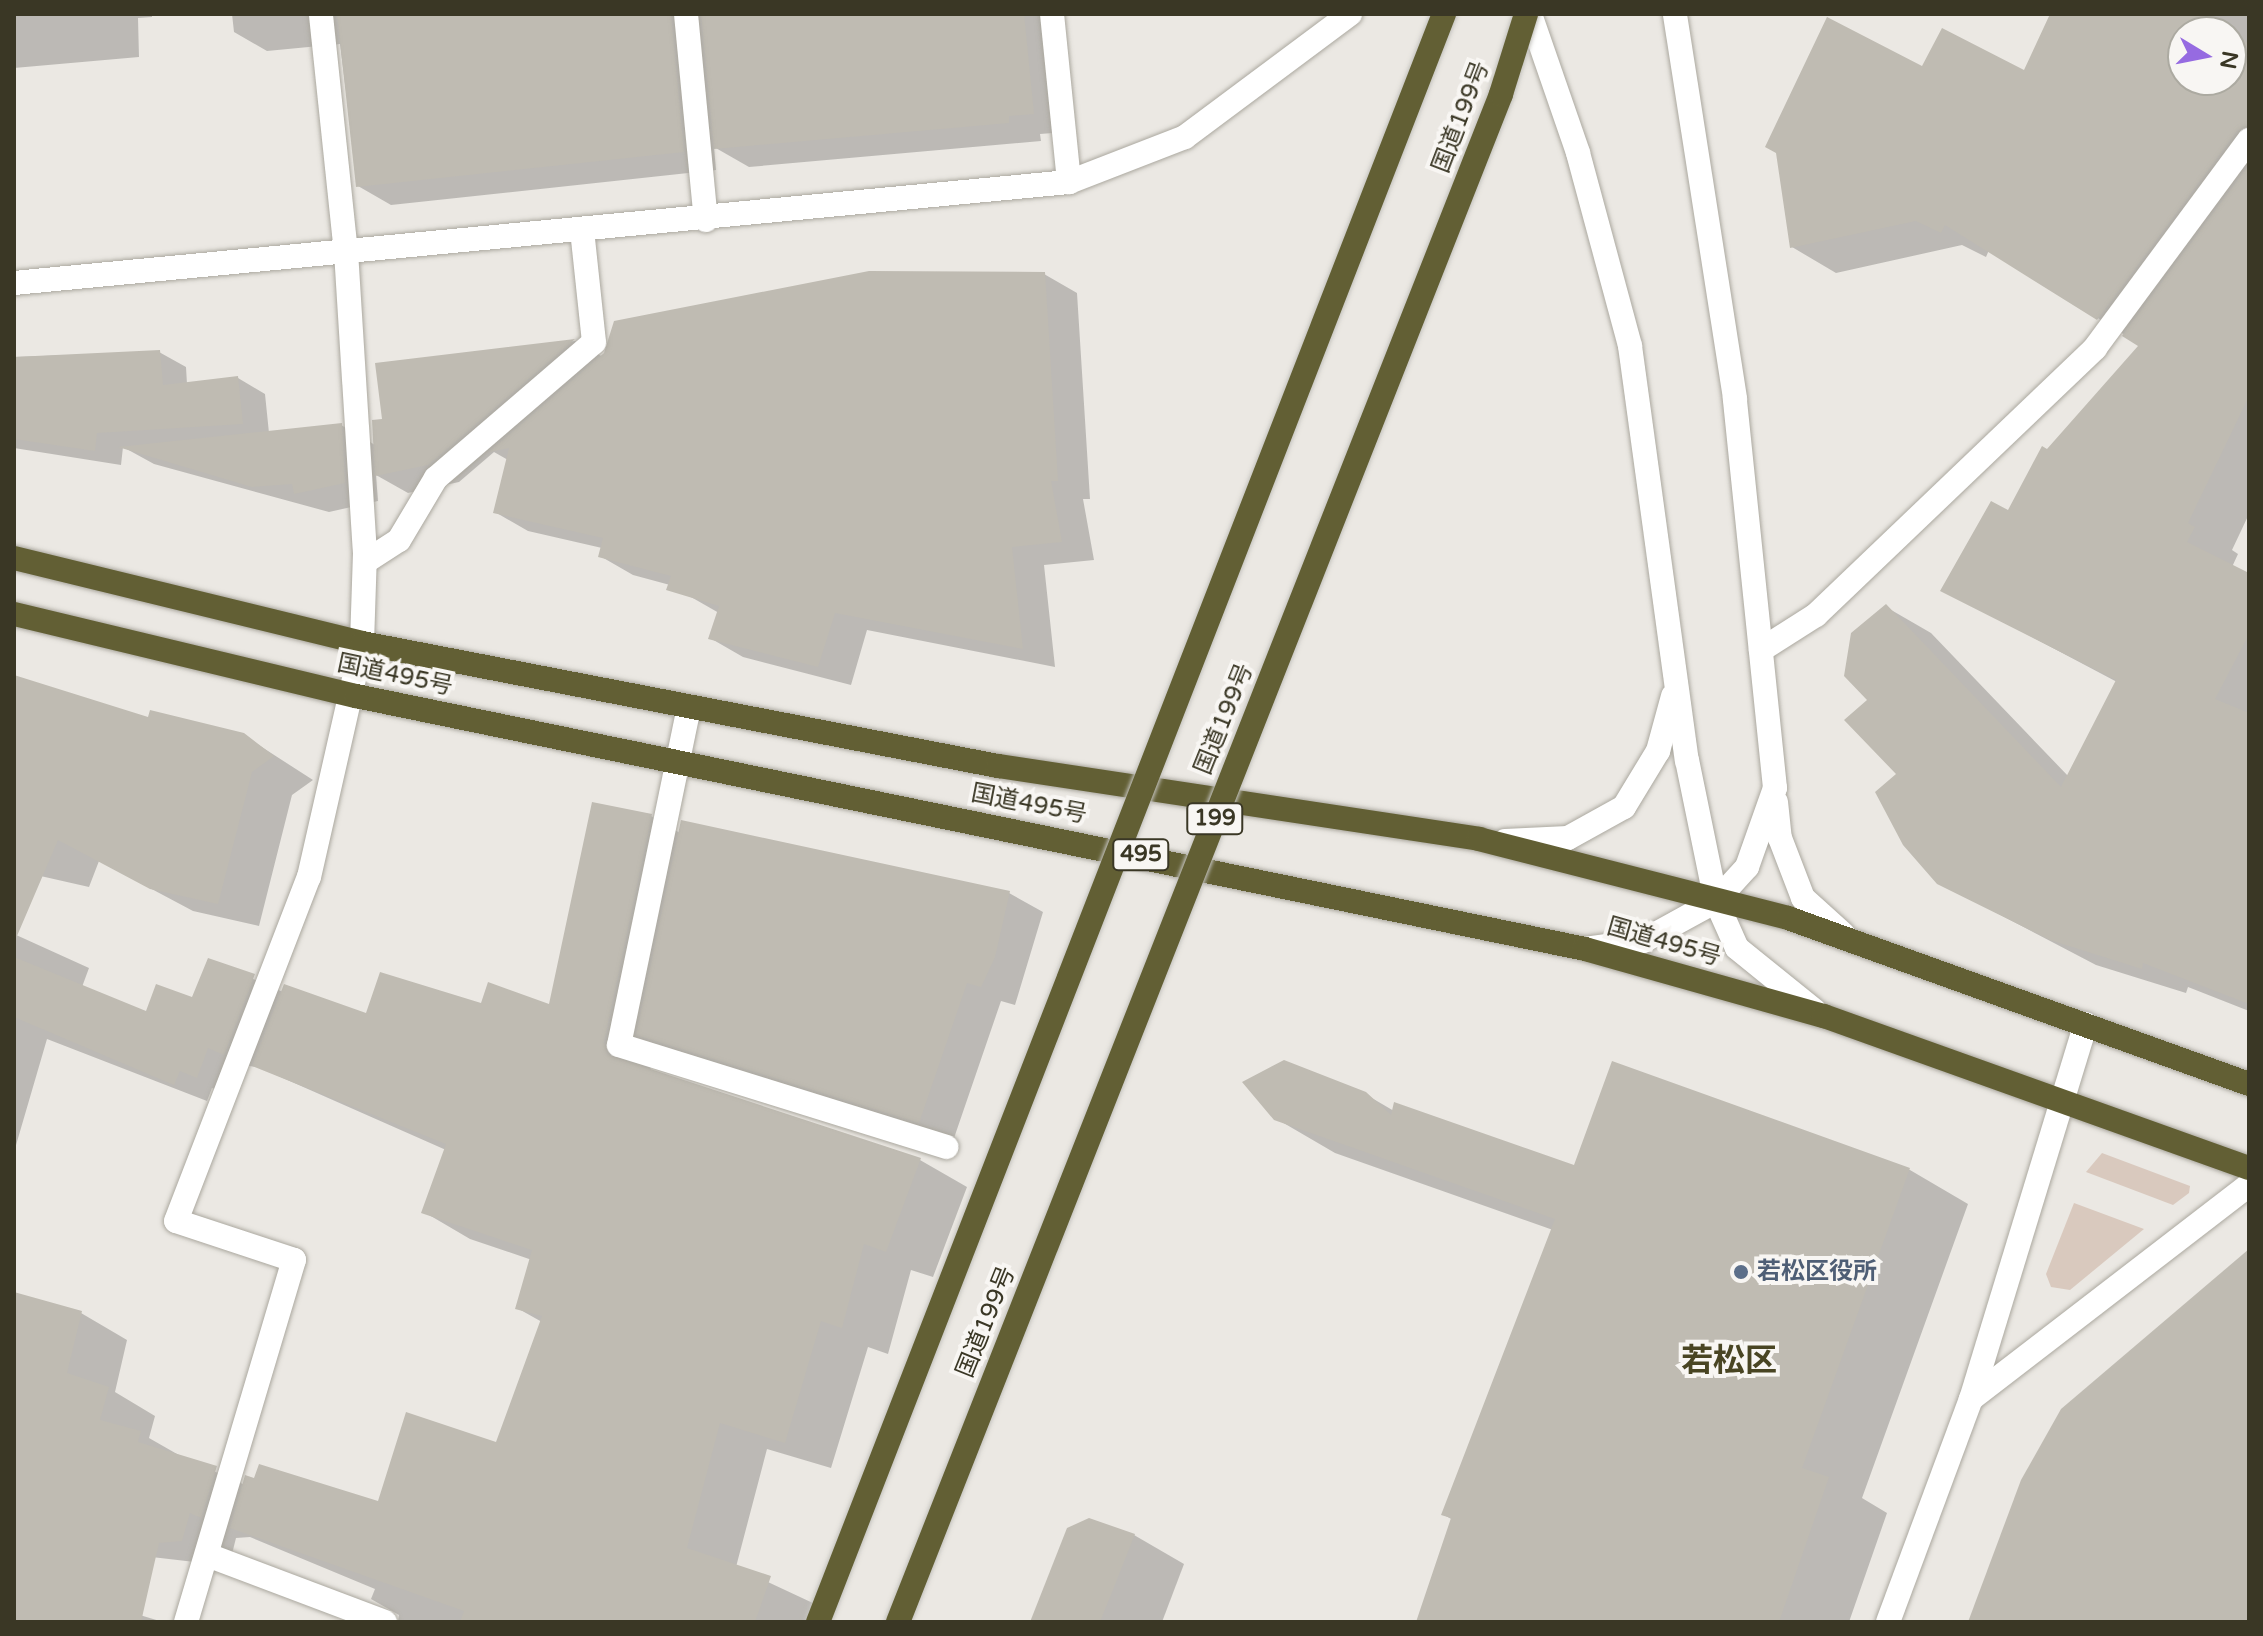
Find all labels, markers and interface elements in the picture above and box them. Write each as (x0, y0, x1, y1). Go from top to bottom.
north arrow (2167, 16, 2247, 96)
text: N (2214, 49, 2243, 71)
street label: 国道199号 (1427, 57, 1495, 177)
street label: 国道495号 (335, 649, 455, 701)
street label: 国道199号 (1189, 659, 1259, 779)
street label: 国道495号 (969, 779, 1089, 829)
road number: 199 (1185, 801, 1245, 837)
road number: 495 (1111, 837, 1171, 873)
street label: 国道495号 (1604, 912, 1724, 972)
place label: 若松区役所 (1757, 1258, 1877, 1286)
street label: 国道199号 (951, 1262, 1021, 1382)
marker: 若松区役所 (1732, 1263, 1750, 1281)
district label: 若松区 (1681, 1342, 1777, 1380)

